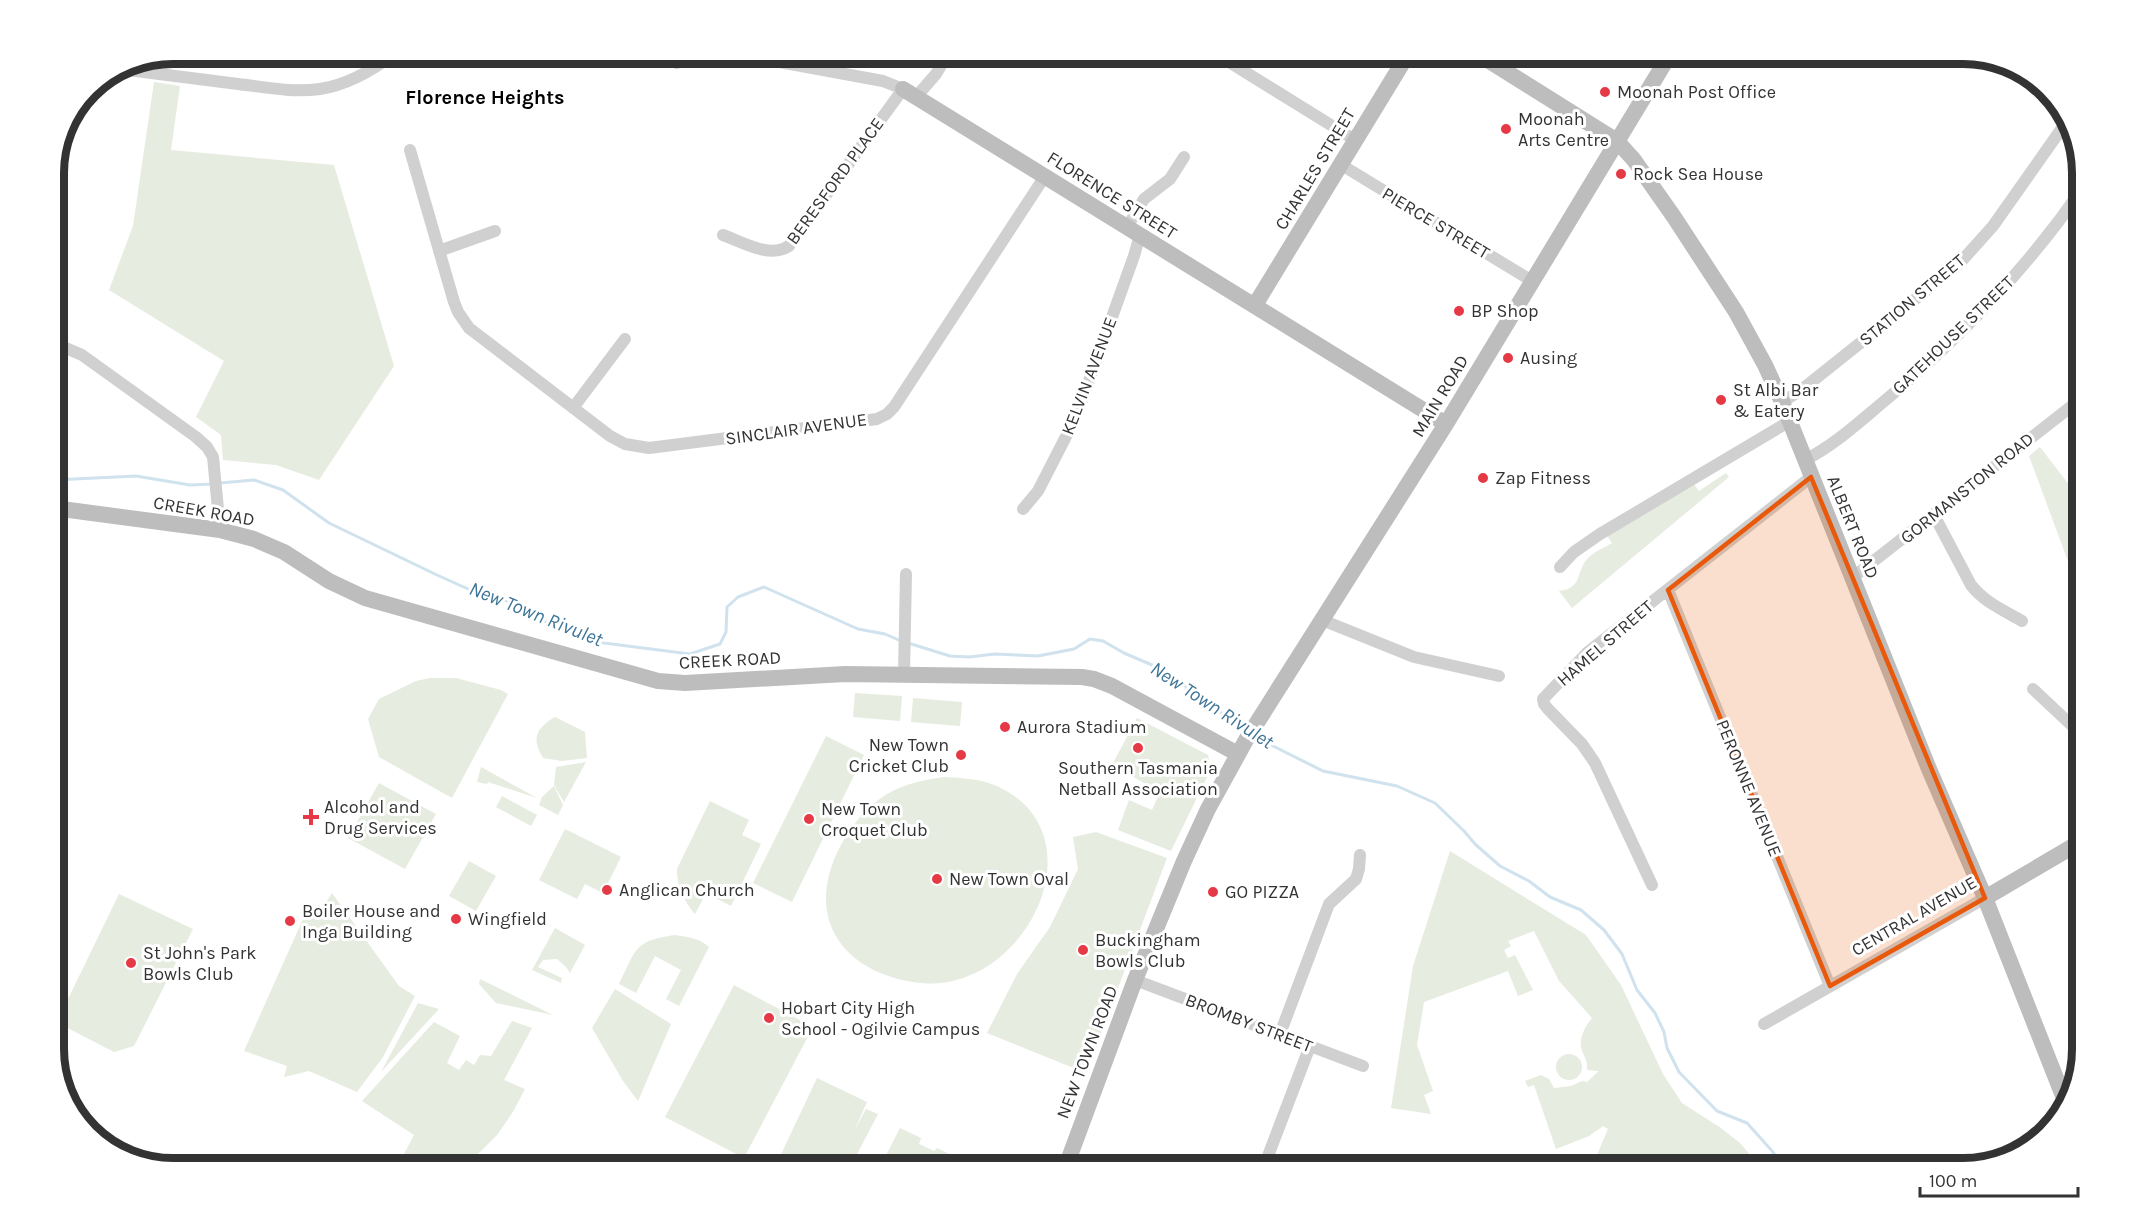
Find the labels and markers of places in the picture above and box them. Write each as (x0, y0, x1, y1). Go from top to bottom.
place label: Moonah Post Office (1617, 81, 1776, 103)
marker: Moonah Post Office (1598, 85, 1612, 99)
place label: Moonah Arts Centre (1518, 108, 1609, 151)
marker: Moonah Arts Centre (1499, 122, 1513, 136)
place label: Rock Sea House (1633, 163, 1763, 185)
marker: Rock Sea House (1614, 167, 1628, 181)
place label: BP Shop (1471, 300, 1539, 322)
marker: BP Shop (1452, 304, 1466, 318)
place label: Ausing (1520, 347, 1577, 369)
marker: Ausing (1501, 351, 1515, 365)
place label: St Albi Bar & Eatery (1733, 379, 1819, 422)
marker: St Albi Bar & Eatery (1714, 393, 1728, 407)
place label: Zap Fitness (1495, 467, 1591, 489)
marker: Zap Fitness (1476, 471, 1490, 485)
place label: Aurora Stadium (1017, 716, 1147, 738)
marker: Aurora Stadium (998, 720, 1012, 734)
place label: New Town Cricket Club (849, 734, 949, 777)
marker: Southern Tasmania Netball Association (1131, 741, 1145, 755)
marker: New Town Cricket Club (954, 748, 968, 762)
place label: Southern Tasmania Netball Association (1058, 757, 1218, 800)
place label: Alcohol and Drug Services (324, 796, 437, 839)
place label: New Town Croquet Club (821, 798, 928, 841)
marker: Alcohol and Drug Services (302, 808, 320, 826)
marker: New Town Croquet Club (802, 812, 816, 826)
place label: New Town Oval (949, 868, 1069, 890)
marker: New Town Oval (930, 872, 944, 886)
place label: Anglican Church (619, 879, 755, 901)
place label: GO PIZZA (1225, 881, 1299, 903)
marker: Anglican Church (600, 883, 614, 897)
marker: GO PIZZA (1206, 885, 1220, 899)
place label: Boiler House and Inga Building (302, 900, 441, 943)
place label: Wingfield (468, 908, 547, 930)
marker: Wingfield (449, 912, 463, 926)
marker: Boiler House and Inga Building (283, 914, 297, 928)
place label: Buckingham Bowls Club (1095, 929, 1201, 972)
place label: St John's Park Bowls Club (143, 942, 256, 985)
marker: Buckingham Bowls Club (1076, 943, 1090, 957)
marker: St John's Park Bowls Club (124, 956, 138, 970)
place label: Hobart City High School - Ogilvie Campus (781, 997, 980, 1040)
marker: Hobart City High School - Ogilvie Campus (762, 1011, 776, 1025)

